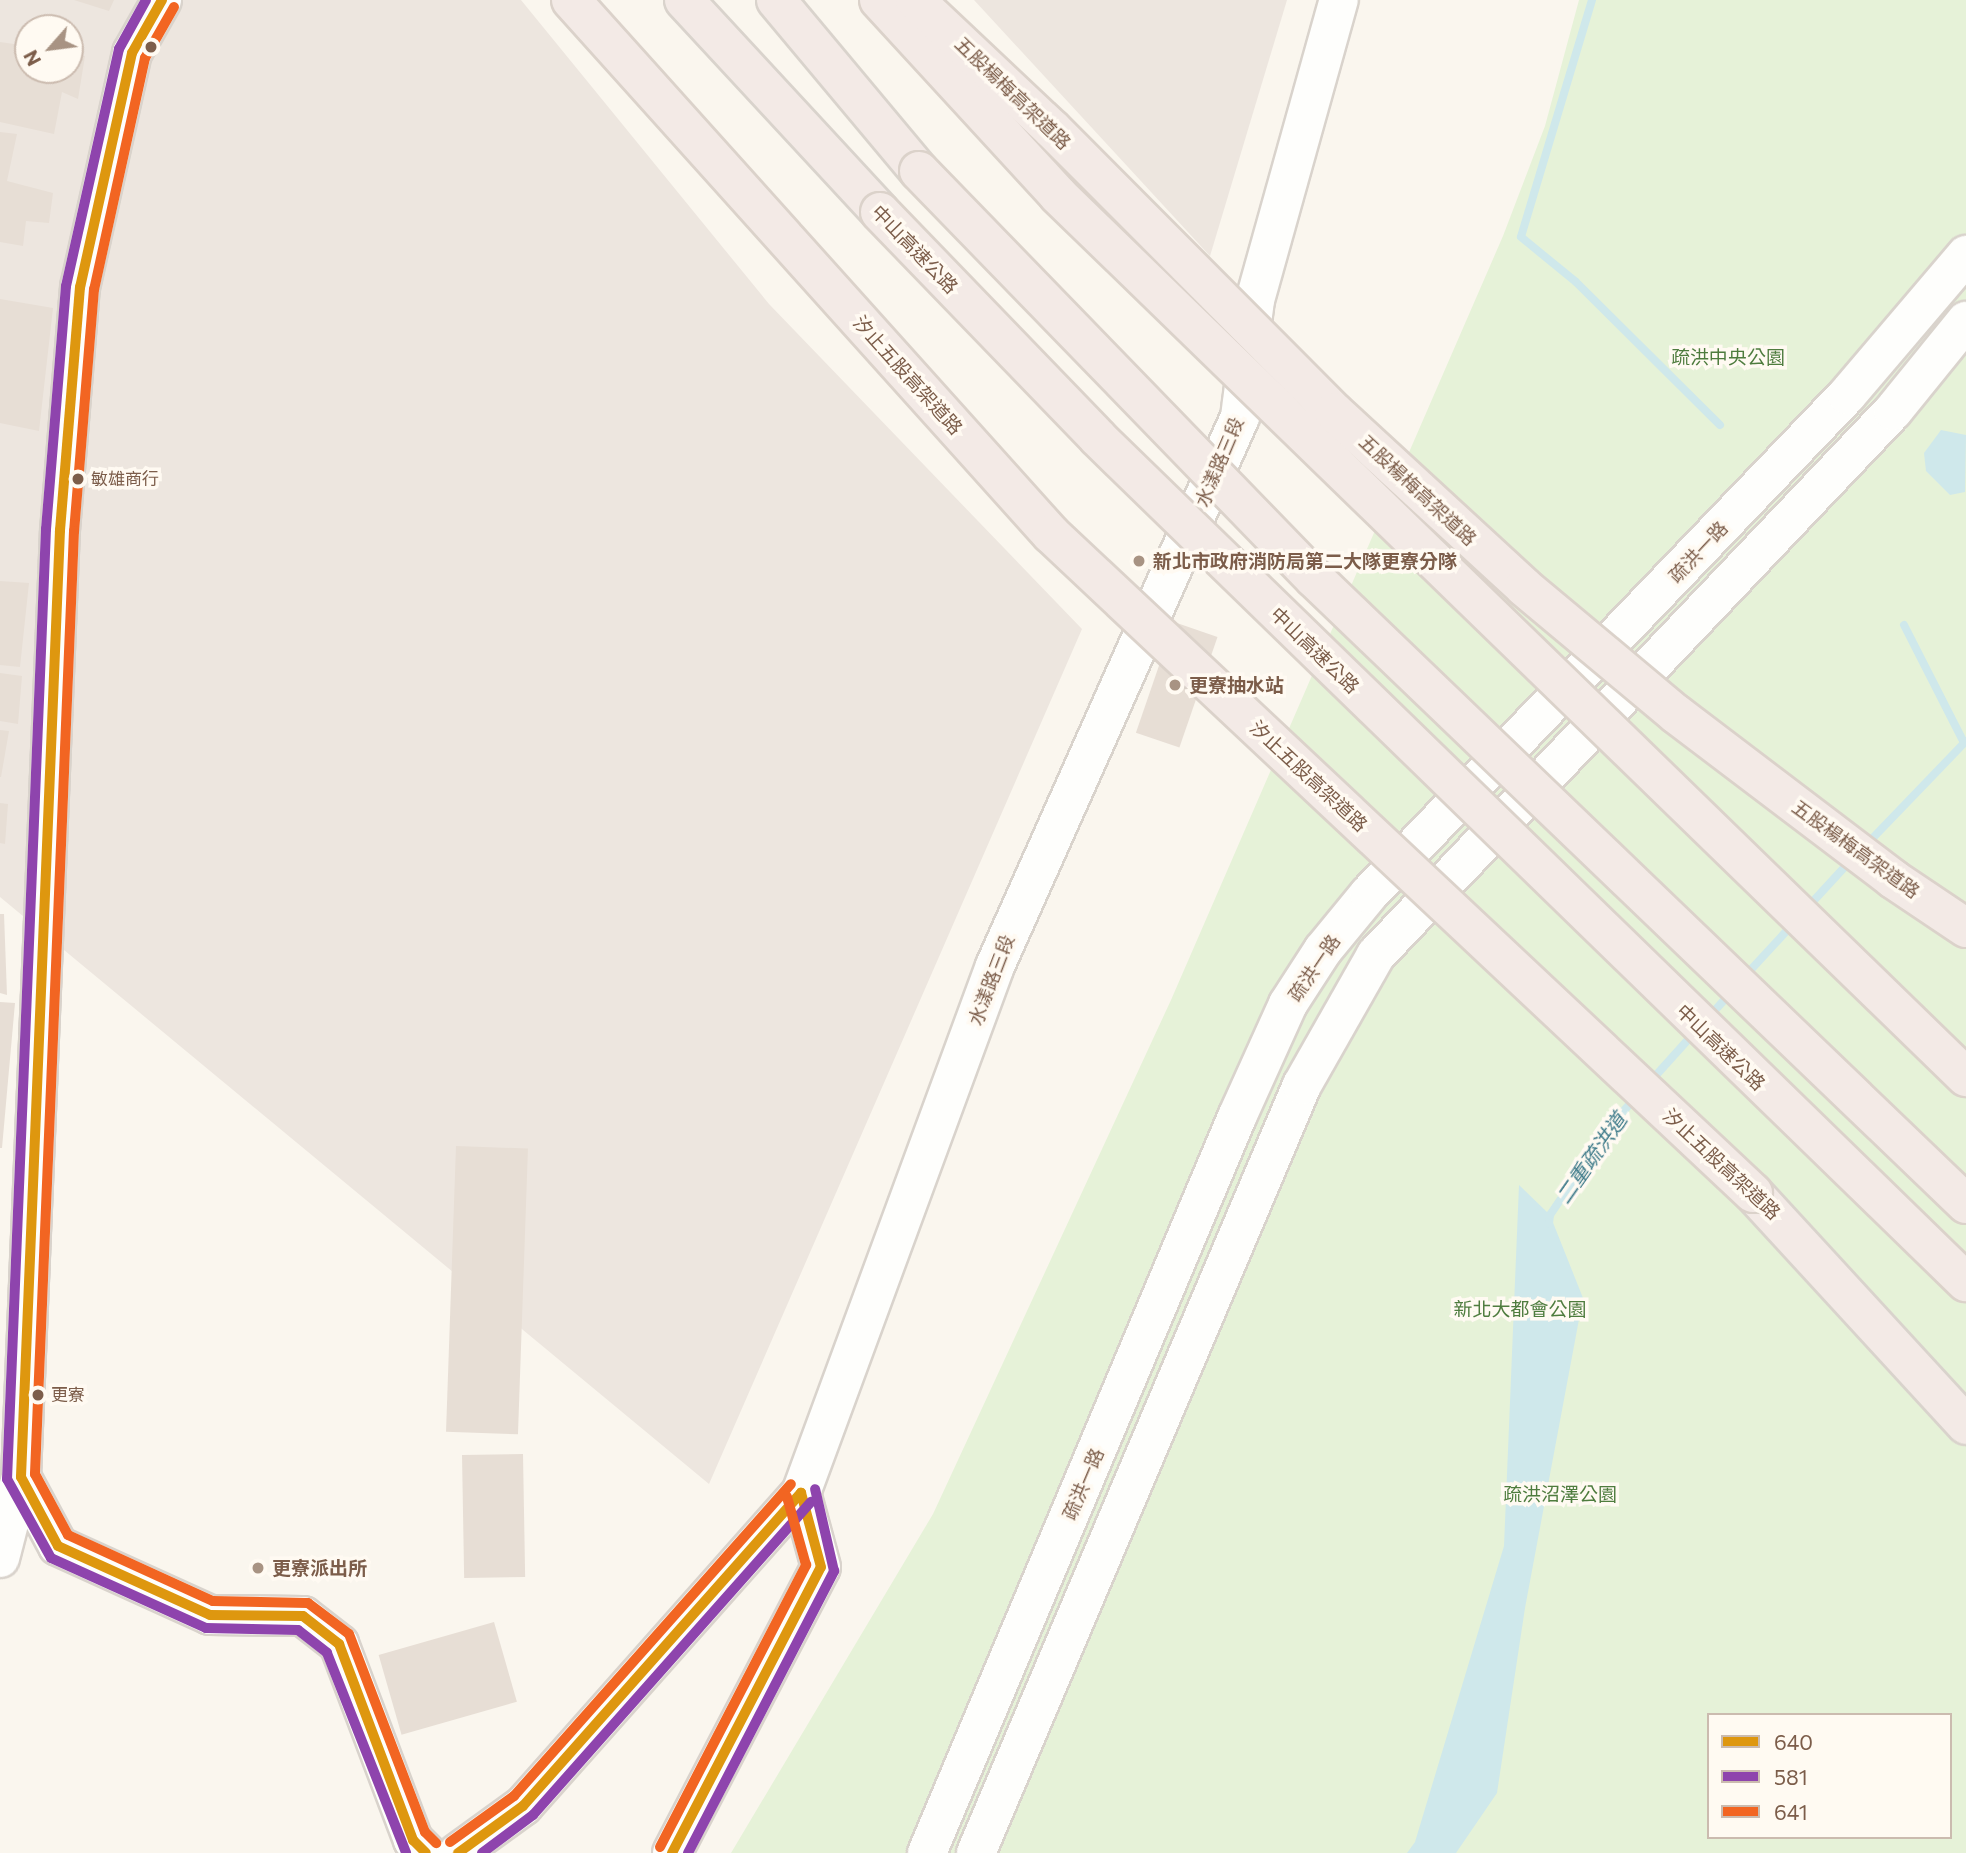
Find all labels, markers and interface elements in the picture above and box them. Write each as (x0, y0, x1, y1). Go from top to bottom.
north arrow (14, 14, 84, 84)
street label: 五股楊梅高架道路 (950, 32, 1076, 154)
unlabelled marker (144, 40, 158, 54)
text: N (18, 46, 45, 70)
street label: 中山高速公路 (867, 200, 963, 298)
street label: 汐止五股高架道路 (849, 311, 967, 439)
park label: 疏洪中央公園 (1671, 346, 1785, 368)
street label: 水漾路三段 (1190, 414, 1248, 510)
street label: 五股楊梅高架道路 (1355, 430, 1481, 550)
place label: 敏雄商行 (91, 469, 159, 489)
marker: 敏雄商行 (71, 472, 85, 486)
street label: 疏洪一路 (1664, 516, 1732, 588)
place label: 新北市政府消防局第二大隊更寮分隊 (1153, 550, 1457, 572)
marker: 新北市政府消防局第二大隊更寮分隊 (1131, 553, 1147, 569)
street label: 中山高速公路 (1266, 602, 1364, 698)
place label: 更寮抽水站 (1189, 674, 1284, 696)
marker: 更寮抽水站 (1167, 677, 1183, 693)
street label: 汐止五股高架道路 (1246, 716, 1372, 836)
street label: 五股楊梅高架道路 (1788, 795, 1924, 903)
street label: 疏洪一路 (1283, 930, 1345, 1006)
street label: 水漾路三段 (963, 932, 1019, 1028)
street label: 中山高速公路 (1672, 999, 1770, 1095)
street label: 汐止五股高架道路 (1659, 1104, 1785, 1224)
water label: 二重疏洪道 (1551, 1108, 1631, 1208)
park label: 新北大都會公園 (1454, 1298, 1586, 1320)
place label: 更寮 (51, 1385, 85, 1405)
marker: 更寮 (31, 1388, 45, 1402)
street label: 疏洪一路 (1058, 1445, 1108, 1523)
park label: 疏洪沼澤公園 (1503, 1483, 1617, 1505)
place label: 更寮派出所 (272, 1557, 367, 1579)
marker: 更寮派出所 (250, 1560, 266, 1576)
legend (1707, 1713, 1952, 1839)
text: 640 (1774, 1729, 1813, 1754)
text: 581 (1774, 1764, 1808, 1789)
text: 641 (1774, 1799, 1808, 1824)

